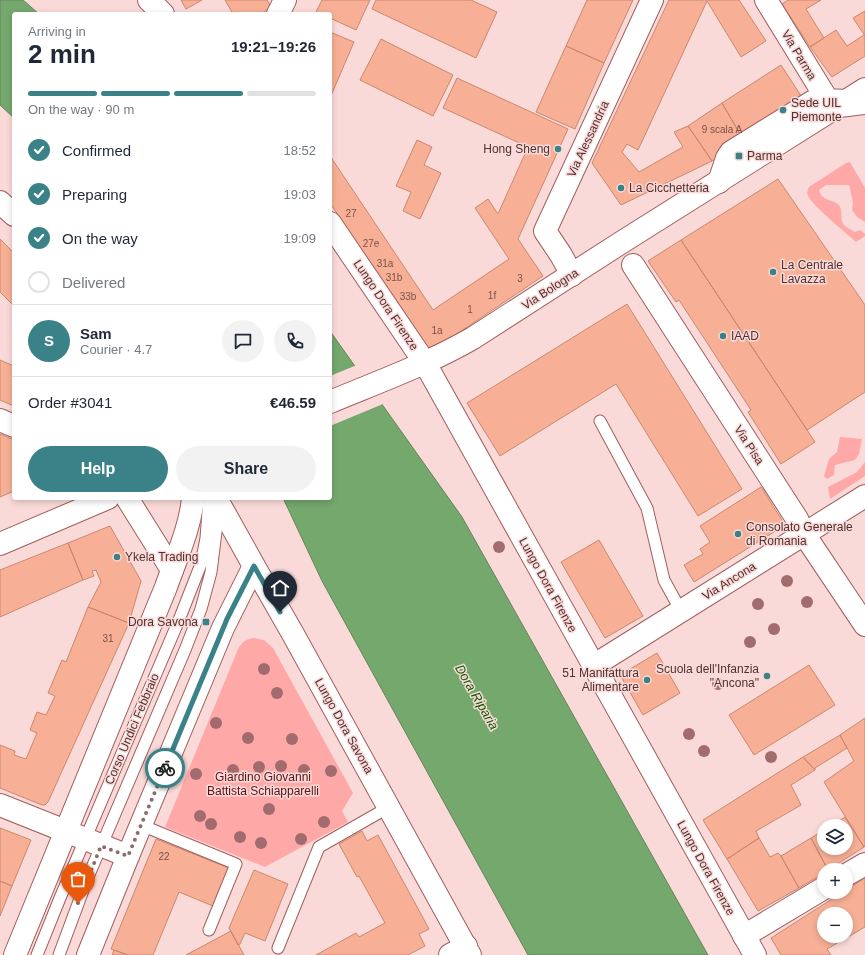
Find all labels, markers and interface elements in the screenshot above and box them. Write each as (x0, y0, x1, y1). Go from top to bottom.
text: Arriving in (28, 24, 86, 39)
street label: Via Parma (779, 27, 820, 83)
text: 19:21–19:26 (231, 38, 316, 55)
text: 2 min (28, 39, 96, 69)
place label: Sede UIL Piemonte (791, 96, 842, 124)
street label: Via Alessandria (564, 98, 612, 179)
text: On the way · 90 m (28, 102, 134, 117)
marker: Sede UIL Piemonte (778, 105, 788, 115)
house number: 9 scala A (702, 124, 743, 135)
icon: check (28, 139, 50, 161)
text: Confirmed (62, 142, 131, 159)
place label: Hong Sheng (483, 142, 550, 156)
text: 18:52 (283, 143, 316, 158)
marker: Hong Sheng (553, 144, 563, 154)
place label: Parma (747, 149, 783, 163)
marker: Parma (734, 151, 744, 161)
place label: La Cicchetteria (629, 181, 709, 195)
icon: check (28, 183, 50, 205)
marker: La Cicchetteria (616, 183, 626, 193)
text: Preparing (62, 186, 127, 203)
text: 19:03 (283, 187, 316, 202)
house number: 27 (345, 208, 357, 219)
icon: check (28, 227, 50, 249)
text: On the way (62, 230, 138, 247)
text: 19:09 (283, 231, 316, 246)
house number: 27e (363, 238, 380, 249)
street label: Lungo Dora Firenze (351, 257, 422, 353)
house number: 31a (377, 258, 394, 269)
place label: La Centrale Lavazza (781, 258, 843, 286)
street label: Via Bologna (519, 265, 581, 312)
marker: La Centrale Lavazza (768, 267, 778, 277)
house number: 31b (386, 272, 403, 283)
house number: 3 (517, 273, 523, 284)
text: Delivered (62, 274, 125, 291)
house number: 1f (488, 290, 496, 301)
house number: 33b (400, 291, 417, 302)
house number: 1 (467, 304, 473, 315)
button: chat (222, 320, 264, 362)
button: phone (274, 320, 316, 362)
text: Sam (80, 325, 112, 342)
house number: 1a (431, 325, 443, 336)
place label: IAAD (731, 329, 759, 343)
marker: IAAD (718, 331, 728, 341)
text: S (44, 332, 54, 349)
text: Courier · 4.7 (80, 342, 152, 357)
text: Order #3041 (28, 394, 112, 411)
text: €46.59 (270, 394, 316, 411)
street label: Via Pisa (731, 423, 767, 467)
button: Help (28, 446, 168, 492)
button: Share (176, 446, 316, 492)
place label: Consolato Generale di Romania (746, 520, 853, 548)
marker: Consolato Generale di Romania (733, 529, 743, 539)
street label: Lungo Dora Firenze (516, 535, 580, 635)
place label: Ykela Trading (125, 550, 198, 564)
marker: Ykela Trading (112, 552, 122, 562)
street label: Via Ancona (700, 559, 759, 603)
pin (263, 571, 297, 612)
icon: home (269, 577, 291, 599)
place label: Dora Savona (128, 615, 198, 629)
marker: Dora Savona (201, 617, 211, 627)
house number: 31 (102, 633, 114, 644)
water label: Dora Riparia (452, 662, 502, 732)
place label: Scuola dell'Infanzia "Ancona" (656, 662, 759, 690)
place label: 51 Manifattura Alimentare (562, 666, 639, 694)
street label: Corso Undici Febbraio (102, 671, 162, 787)
marker: Scuola dell'Infanzia "Ancona" (762, 671, 772, 681)
marker: 51 Manifattura Alimentare (642, 675, 652, 685)
street label: Lungo Dora Savona (312, 676, 376, 776)
courier (145, 748, 185, 788)
icon: bike (154, 757, 176, 779)
park label: Giardino Giovanni Battista Schiapparelli (207, 770, 319, 798)
street label: Lungo Dora Firenze (674, 818, 738, 918)
map controls (817, 819, 853, 943)
button: layers (817, 819, 853, 855)
house number: 22 (158, 851, 170, 862)
pin (61, 862, 95, 903)
button: + (817, 863, 853, 899)
icon: bag (67, 868, 89, 890)
button: − (817, 907, 853, 943)

